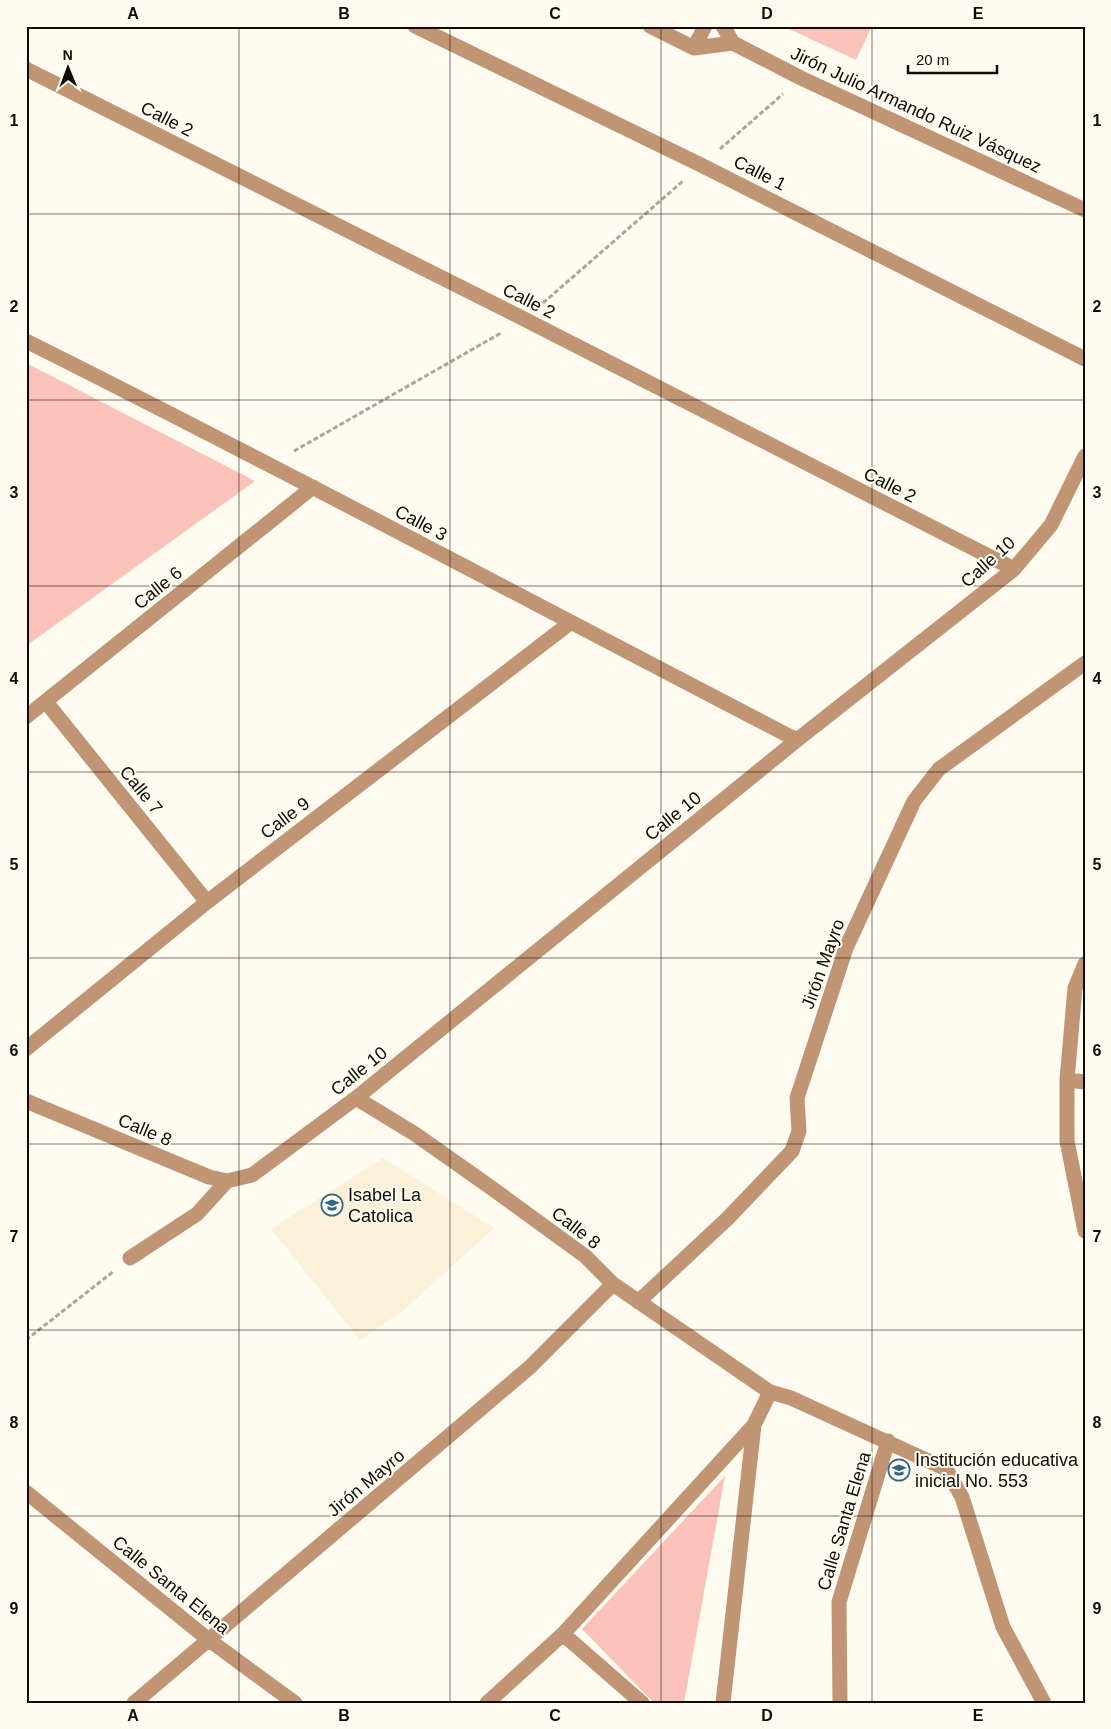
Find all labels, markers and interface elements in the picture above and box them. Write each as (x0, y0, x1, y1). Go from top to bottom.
text: A (127, 5, 139, 22)
text: B (338, 5, 350, 22)
text: C (549, 5, 561, 22)
text: D (761, 5, 773, 22)
text: E (973, 5, 984, 22)
north arrow (42, 42, 92, 92)
scale bar (908, 42, 997, 74)
street label: Jirón Julio Armando Ruiz Vásquez (788, 43, 1044, 177)
text: N (63, 47, 73, 63)
text: 20 m (916, 51, 949, 68)
street label: Calle 2 (137, 97, 197, 141)
text: 1 (10, 112, 19, 129)
text: 1 (1093, 112, 1102, 129)
street label: Calle 1 (730, 151, 790, 195)
street label: Calle 2 (499, 279, 559, 323)
text: 2 (10, 298, 19, 315)
text: 2 (1093, 298, 1102, 315)
street label: Calle 2 (860, 463, 920, 507)
text: 3 (10, 484, 19, 501)
text: 3 (1093, 484, 1102, 501)
street label: Calle 3 (392, 501, 450, 545)
street label: Calle 10 (957, 532, 1019, 592)
street label: Calle 6 (130, 563, 186, 613)
text: 4 (10, 670, 19, 687)
text: 4 (1093, 670, 1102, 687)
street label: Calle 7 (116, 762, 166, 818)
street label: Calle 10 (641, 787, 705, 845)
street label: Calle 9 (257, 793, 313, 843)
text: 5 (10, 856, 19, 873)
text: 5 (1093, 856, 1102, 873)
street label: Jirón Mayro (798, 916, 848, 1012)
text: 6 (10, 1042, 19, 1059)
street label: Calle 10 (327, 1042, 391, 1100)
text: 6 (1093, 1042, 1102, 1059)
street label: Calle 8 (115, 1110, 175, 1150)
place label: Isabel La Catolica (348, 1185, 422, 1226)
school or university icon: Isabel La Catolica (320, 1193, 344, 1217)
street label: Calle 8 (548, 1203, 604, 1253)
text: 7 (10, 1228, 19, 1245)
text: 7 (1093, 1228, 1102, 1245)
text: 8 (10, 1414, 19, 1431)
text: 8 (1093, 1414, 1102, 1431)
street label: Jirón Mayro (324, 1445, 408, 1521)
street label: Calle Santa Elena (813, 1448, 875, 1593)
place label: Institución educativa inicial No. 553 (915, 1450, 1079, 1491)
school or university icon: Institución educativa inicial No. 553 (887, 1458, 911, 1482)
street label: Calle Santa Elena (109, 1532, 234, 1639)
text: 9 (10, 1600, 19, 1617)
text: 9 (1093, 1600, 1102, 1617)
text: A (127, 1707, 139, 1724)
text: B (338, 1707, 350, 1724)
text: C (549, 1707, 561, 1724)
text: D (761, 1707, 773, 1724)
text: E (973, 1707, 984, 1724)

